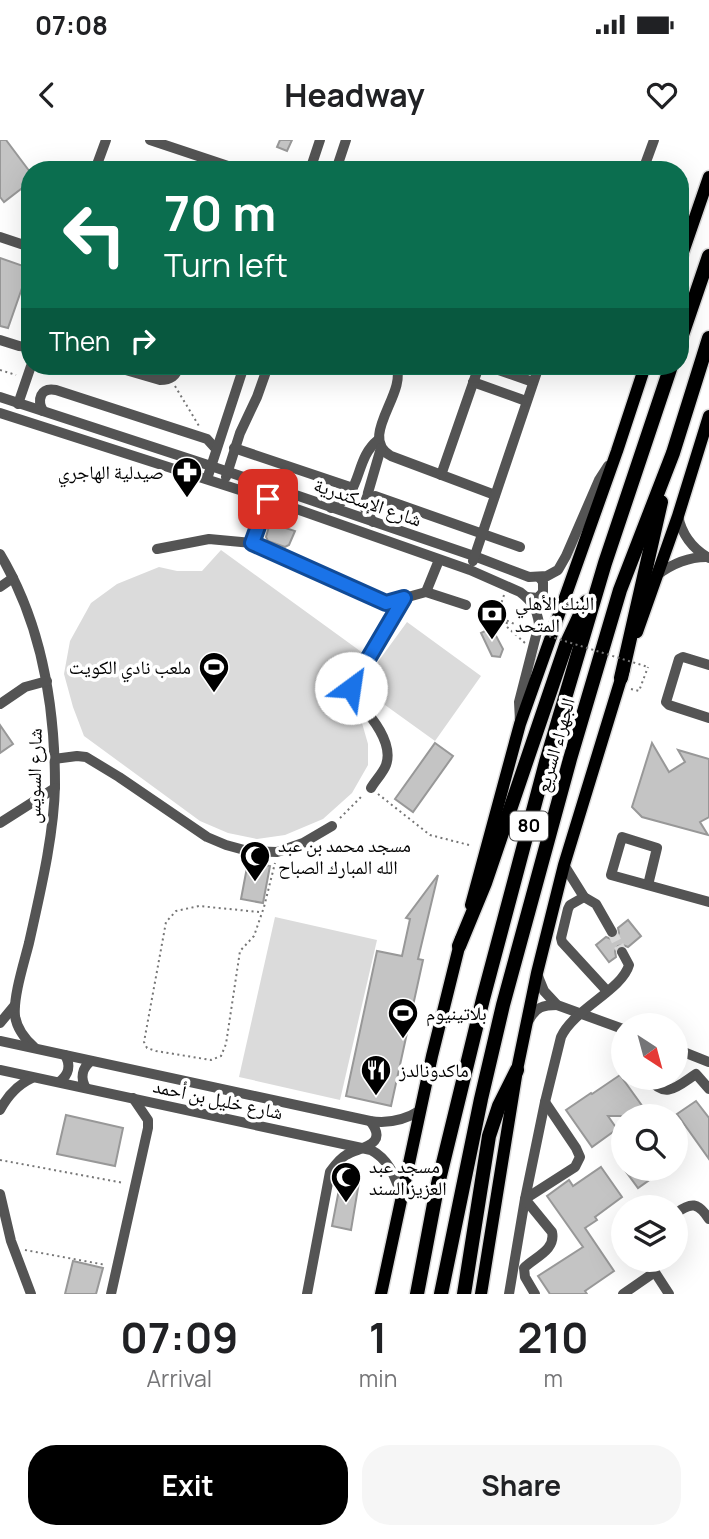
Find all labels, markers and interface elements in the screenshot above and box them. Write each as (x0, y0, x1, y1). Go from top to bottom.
text: 07:08 (35, 7, 108, 43)
text: Headway (284, 73, 425, 117)
icon: back (28, 76, 66, 114)
icon: heart (643, 76, 681, 114)
text: 70 m (164, 179, 276, 246)
icon: left (49, 189, 140, 280)
text: Turn left (164, 243, 288, 287)
icon: right (124, 322, 162, 360)
text: Then (49, 323, 110, 359)
pharmacy icon: صيدلية الهاجري (170, 455, 204, 499)
place label: صيدلية الهاجري (58, 459, 164, 488)
pin (238, 469, 298, 529)
street label: شارع الإسكندرية (311, 471, 425, 533)
icon: arrive (249, 480, 287, 518)
place label: البنك الأهلي المتحد (515, 590, 594, 638)
bank icon: البنك الأهلي المتحد (475, 597, 509, 641)
sports icon: ملعب نادي الكويت (197, 650, 231, 694)
position arrow (314, 651, 388, 725)
place label: ملعب نادي الكويت (69, 654, 191, 683)
street label: الجهراء السريع (529, 695, 581, 795)
street label: شارع السويس (20, 728, 48, 824)
road number: 80 (510, 812, 548, 840)
place label: مسجد محمد بن عبد الله المبارك الصباح (278, 832, 411, 880)
mosque icon: مسجد محمد بن عبد الله المبارك الصباح (238, 839, 272, 883)
sports icon: بلاتينيوم (386, 996, 420, 1040)
place label: بلاتينيوم (426, 1000, 487, 1027)
north arrow (611, 1013, 688, 1090)
map controls (611, 1013, 688, 1272)
restaurant icon: ماكدونالدز (359, 1053, 393, 1097)
place label: ماكدونالدز (398, 1057, 469, 1083)
street label: شارع خليل بن أحمد (151, 1073, 285, 1125)
button: search (611, 1104, 688, 1181)
place label: مسجد عبد العزيز السند (369, 1153, 447, 1201)
mosque icon: مسجد عبد العزيز السند (329, 1160, 363, 1204)
button: layers (611, 1195, 688, 1272)
text: 07:09 (120, 1308, 238, 1366)
text: 1 (369, 1308, 387, 1366)
text: 210 (518, 1308, 589, 1366)
text: Arrival (147, 1362, 212, 1394)
text: min (359, 1362, 397, 1394)
text: m (543, 1362, 563, 1394)
button: Exit (28, 1445, 348, 1525)
button: Share (362, 1445, 681, 1525)

